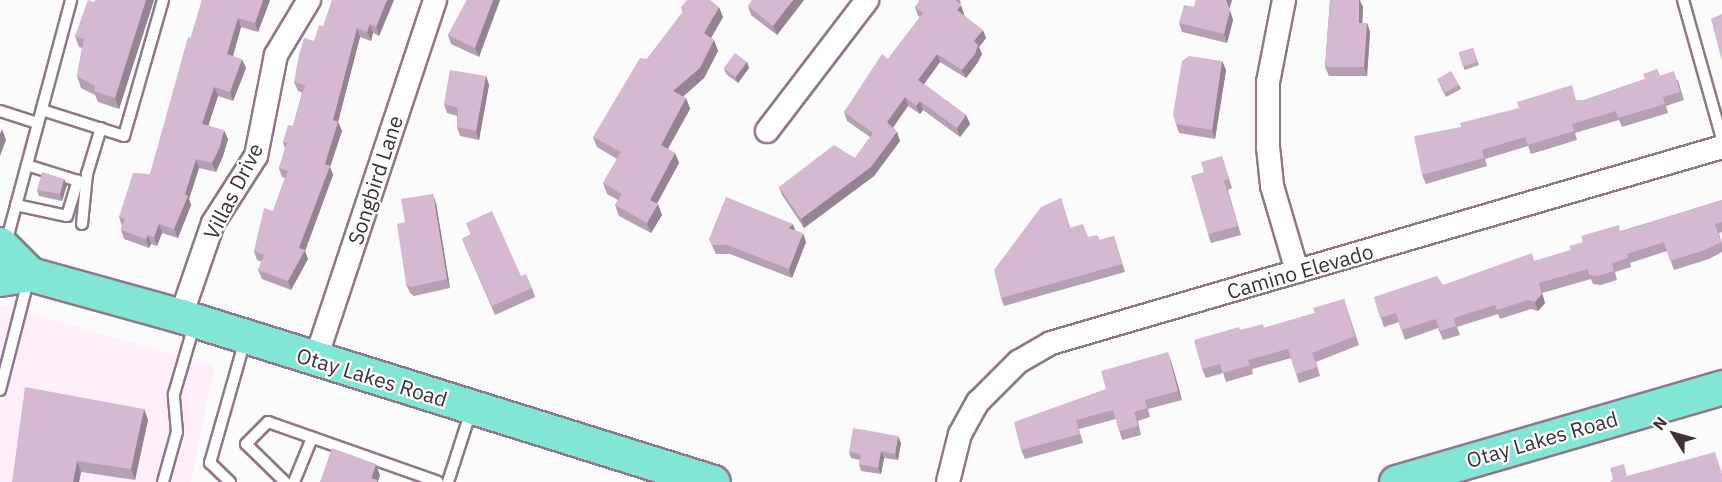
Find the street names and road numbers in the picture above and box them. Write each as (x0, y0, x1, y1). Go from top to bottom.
street label: Songbird Lane (342, 112, 408, 248)
street label: Villas Drive (198, 139, 268, 243)
street label: Camino Elevado (1224, 238, 1376, 304)
street label: Otay Lakes Road (294, 342, 450, 412)
street label: Otay Lakes Road (1463, 405, 1621, 473)

